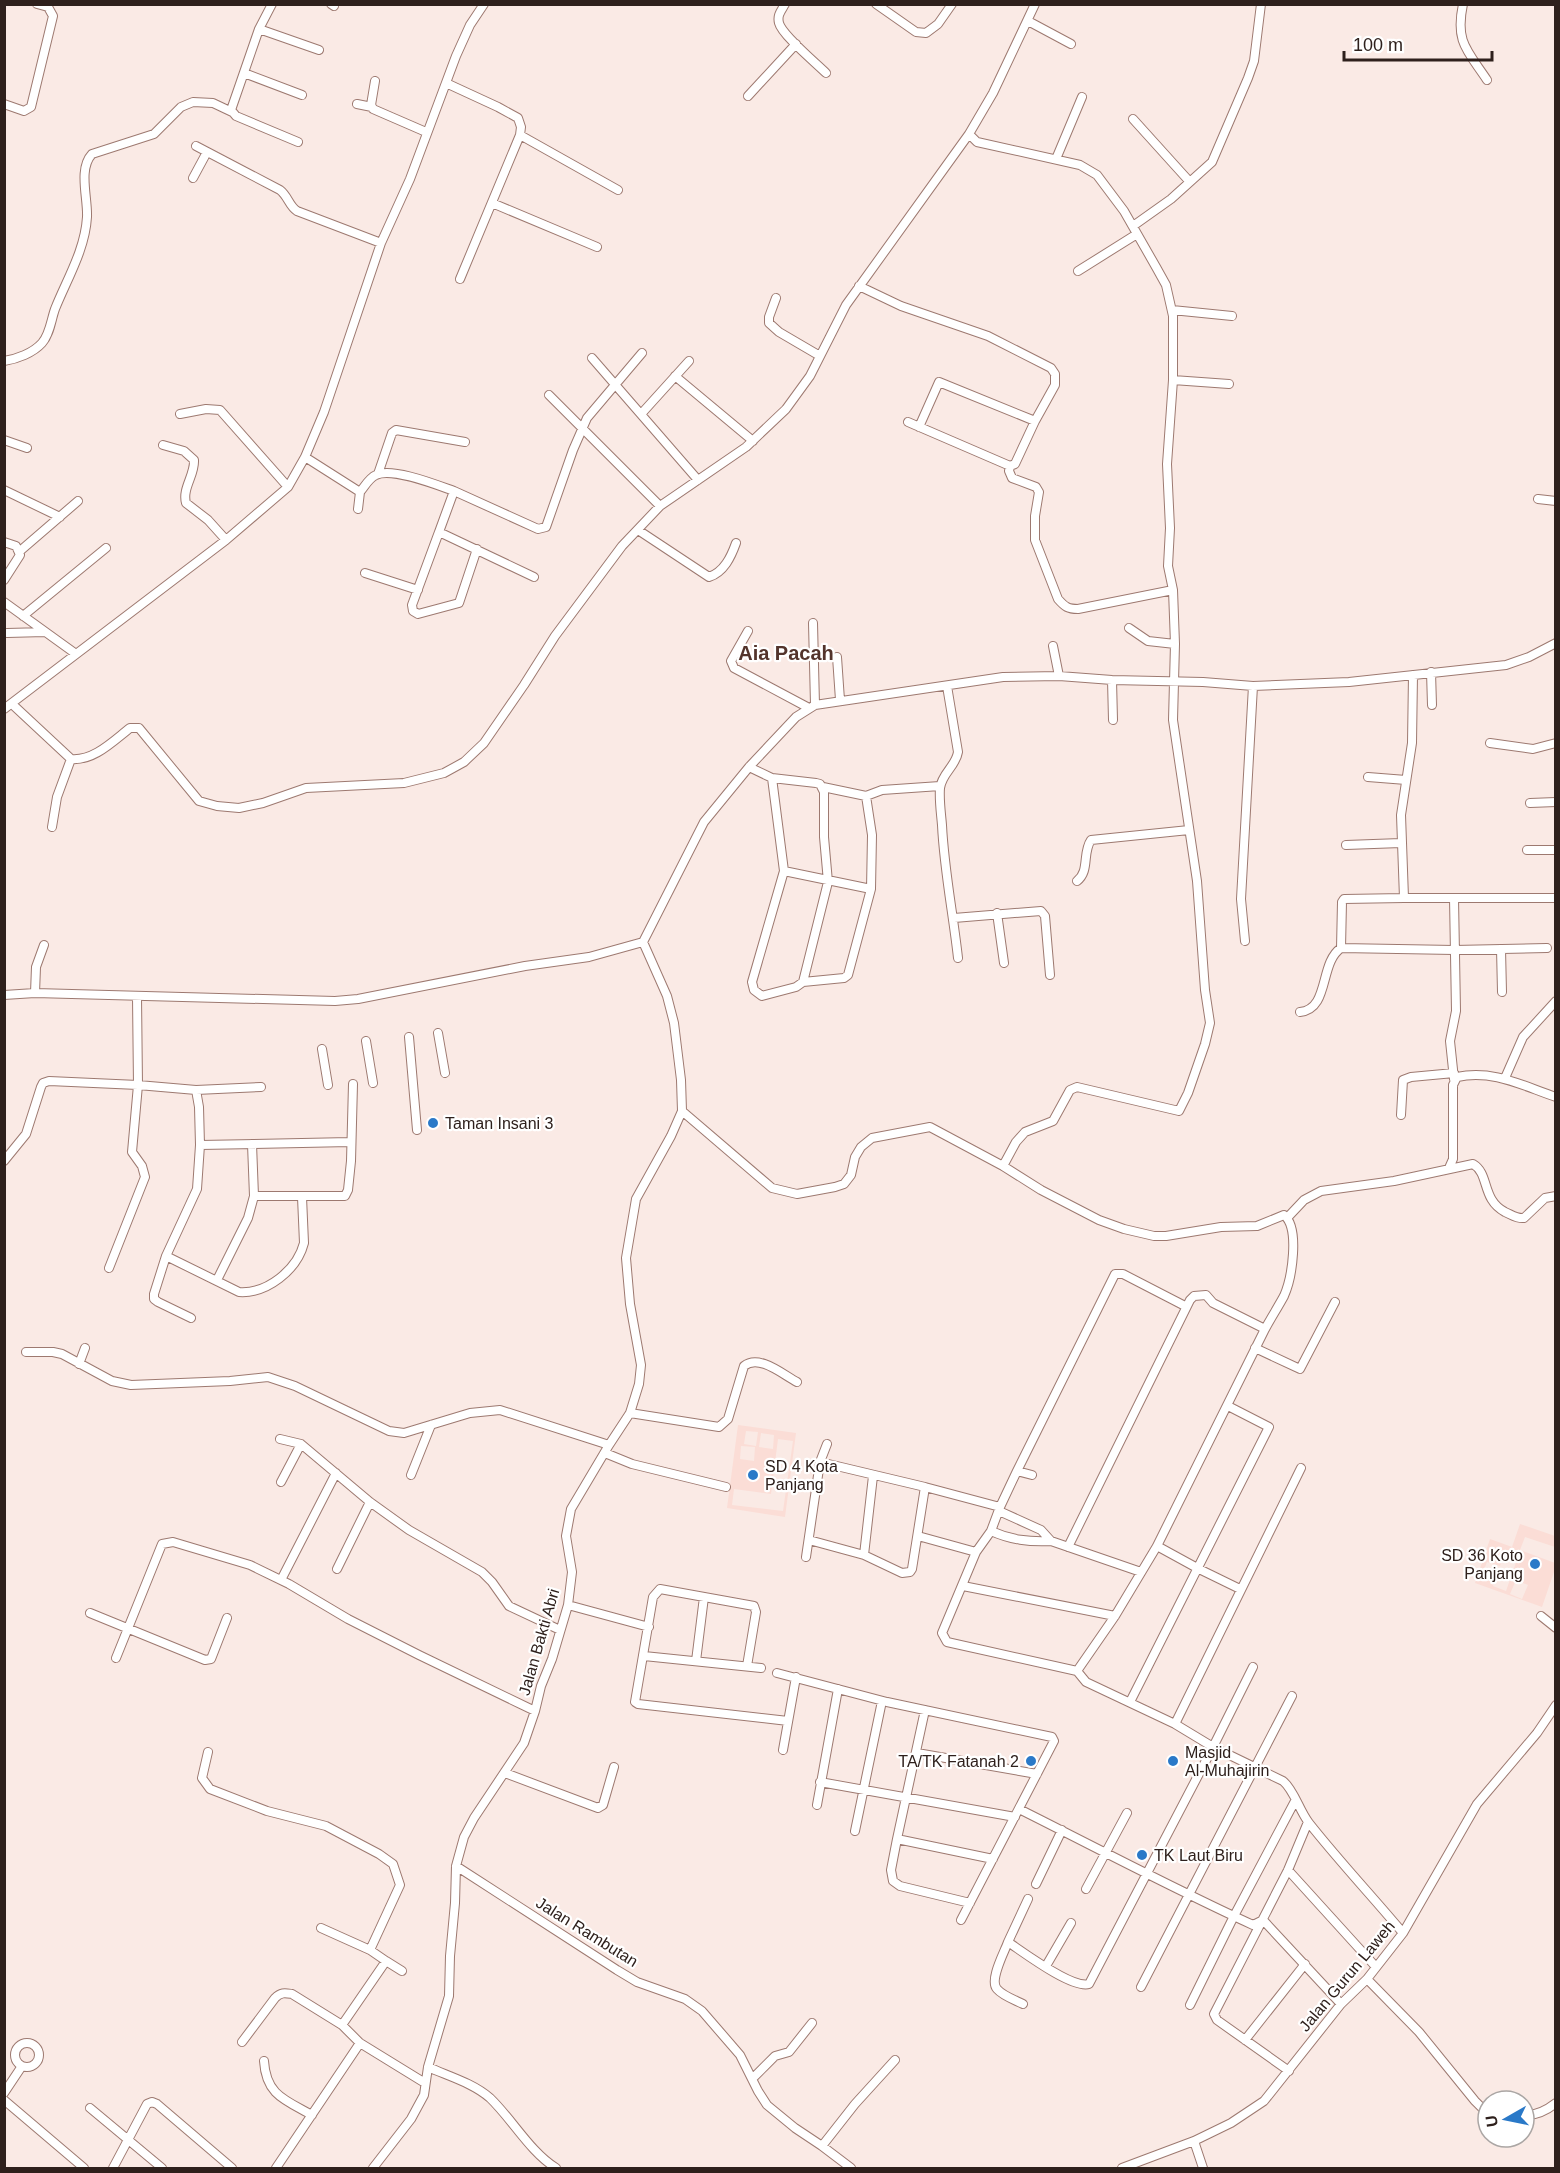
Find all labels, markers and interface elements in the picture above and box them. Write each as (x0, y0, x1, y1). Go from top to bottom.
scale bar (1344, 24, 1492, 62)
text: 100 m (1353, 35, 1403, 55)
district label: Aia Pacah (738, 642, 834, 664)
place label: Taman Insani 3 (445, 1115, 554, 1132)
marker: Taman Insani 3 (426, 1116, 440, 1130)
place label: SD 4 Kota Panjang (765, 1458, 838, 1493)
marker: SD 4 Kota Panjang (746, 1468, 760, 1482)
place label: SD 36 Koto Panjang (1441, 1547, 1523, 1582)
marker: SD 36 Koto Panjang (1528, 1557, 1542, 1571)
street label: Jalan Bakti Abri (516, 1587, 562, 1697)
place label: Masjid Al-Muhajirin (1185, 1744, 1269, 1779)
place label: TA/TK Fatanah 2 (898, 1753, 1019, 1770)
marker: TA/TK Fatanah 2 (1024, 1754, 1038, 1768)
marker: Masjid Al-Muhajirin (1166, 1754, 1180, 1768)
place label: TK Laut Biru (1154, 1847, 1243, 1864)
marker: TK Laut Biru (1135, 1848, 1149, 1862)
street label: Jalan Rambutan (533, 1894, 641, 1970)
street label: Jalan Gurun Laweh (1296, 1917, 1398, 2035)
north arrow (1476, 2089, 1536, 2149)
text: U (1482, 2114, 1501, 2128)

